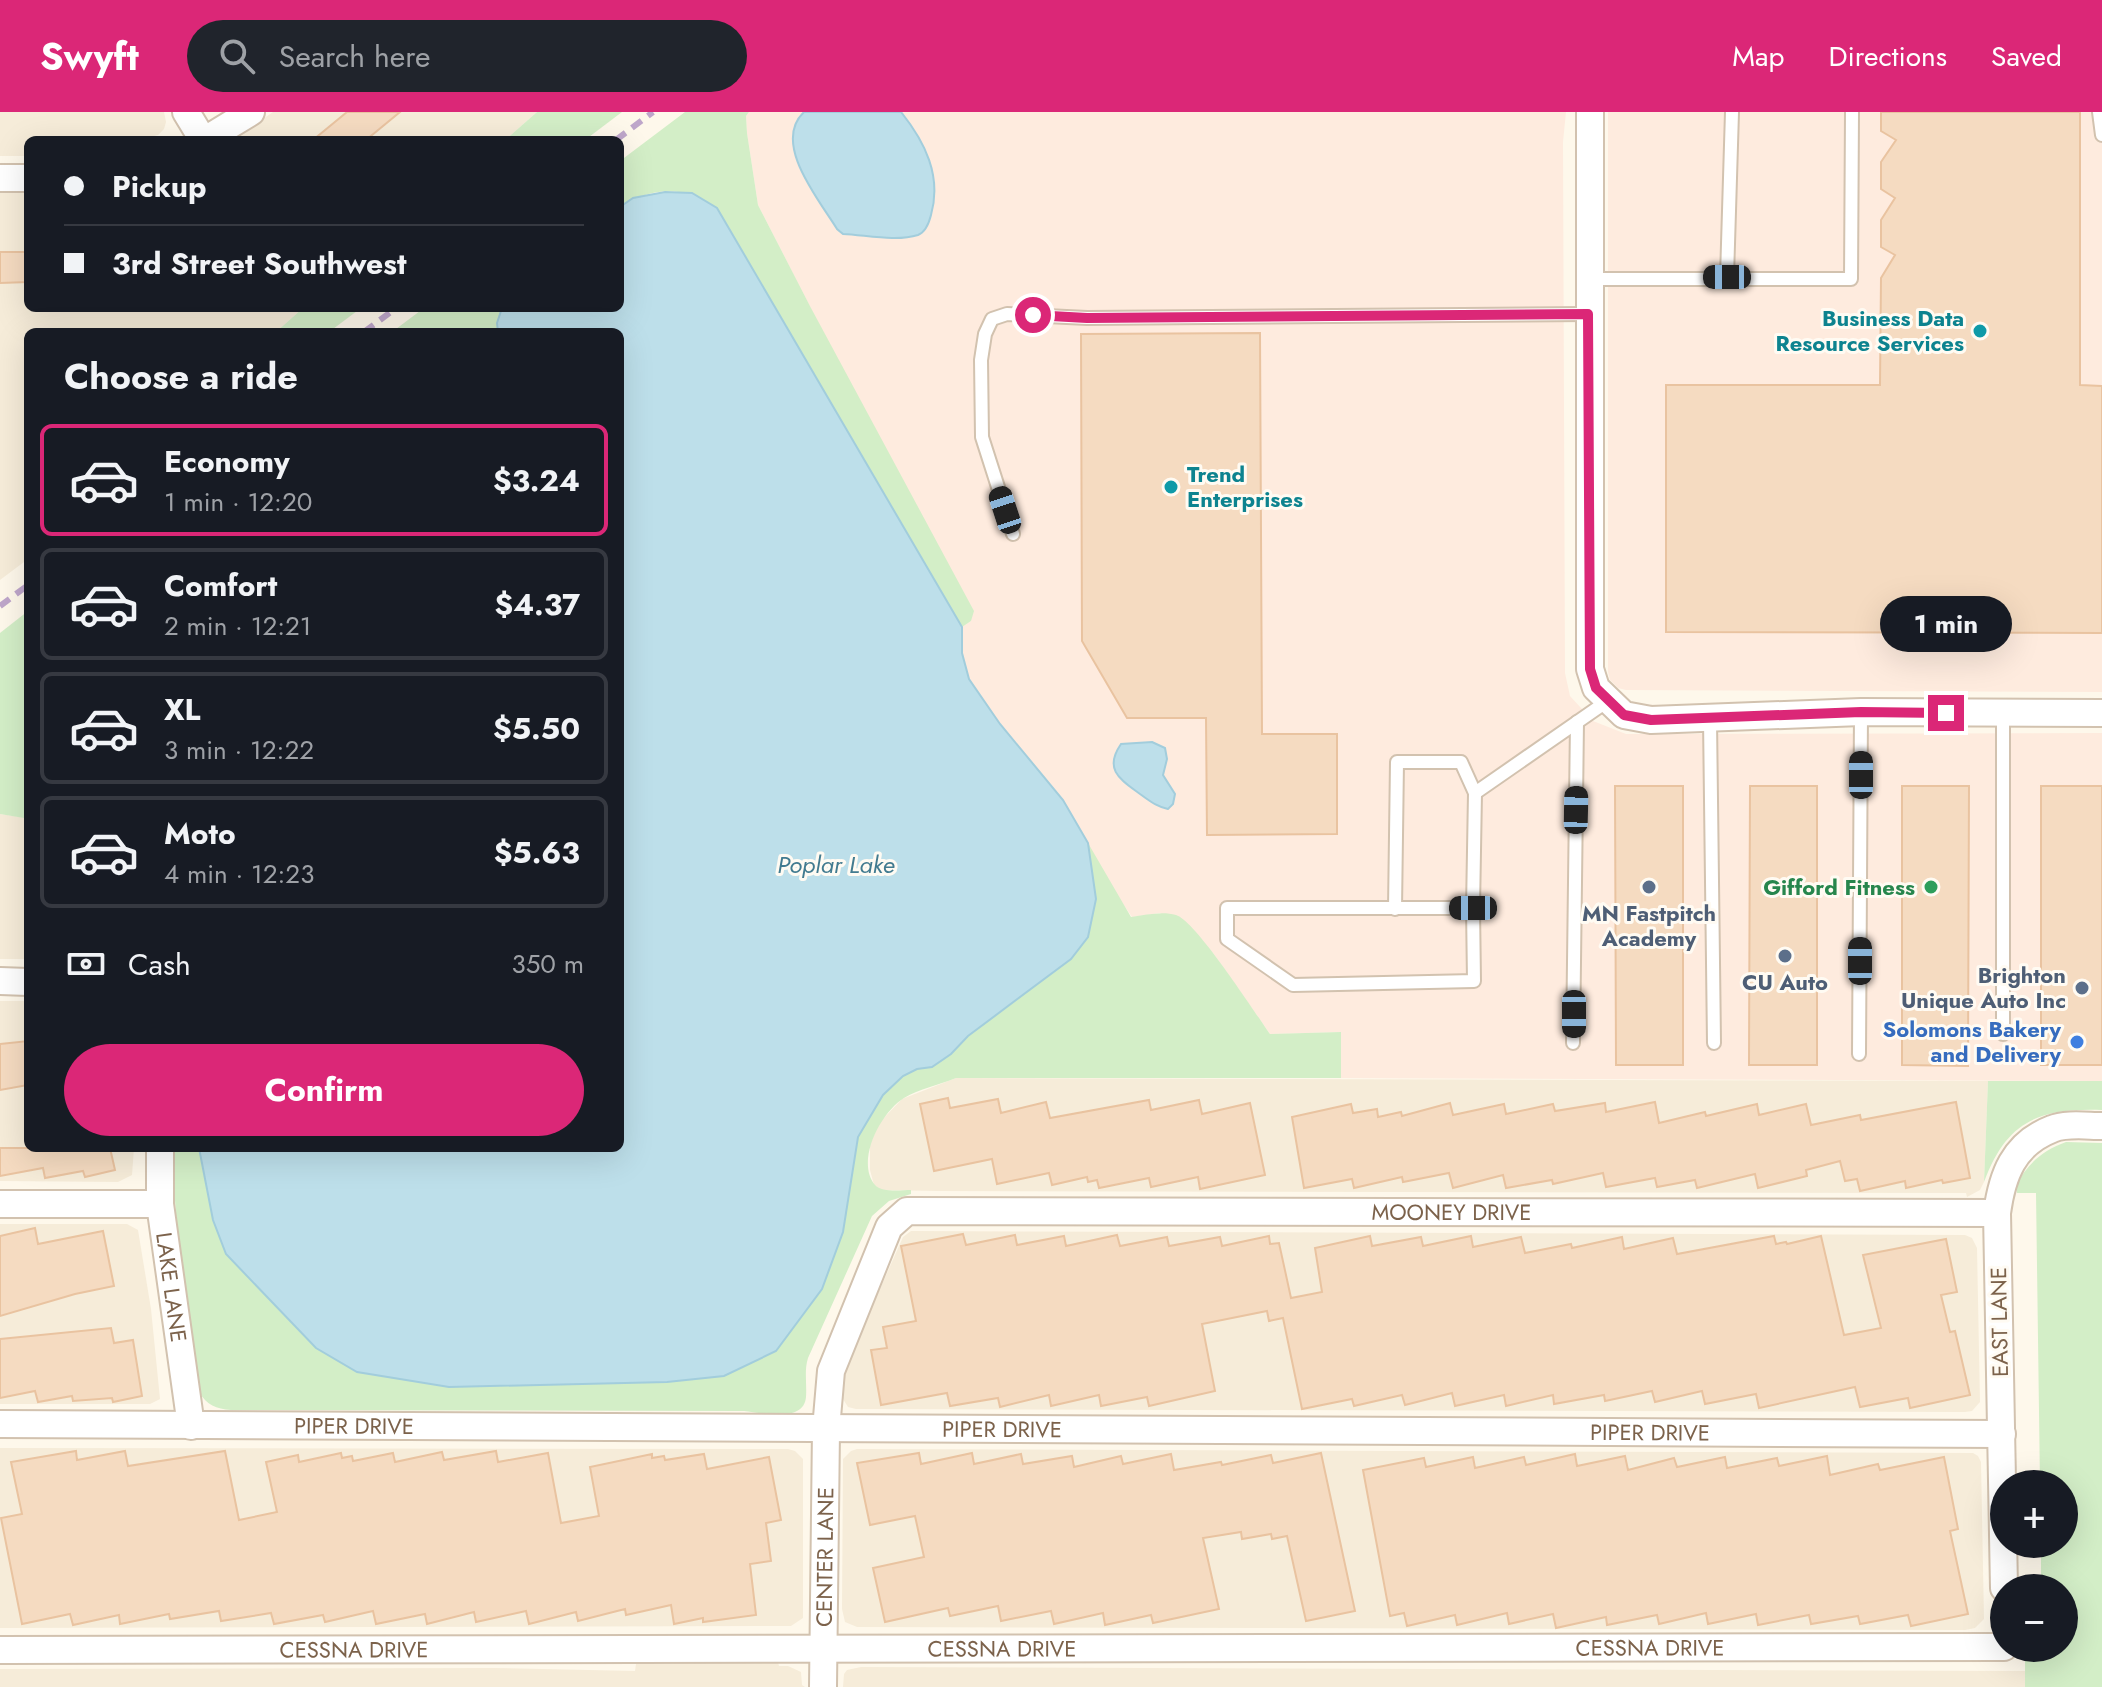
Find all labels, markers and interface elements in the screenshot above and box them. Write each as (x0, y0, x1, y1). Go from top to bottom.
search box (187, 20, 747, 92)
text: Swyft (40, 29, 139, 84)
icon: search (215, 34, 259, 78)
text: Search here (279, 35, 431, 78)
text: Map (1732, 36, 1784, 77)
text: Directions (1828, 36, 1947, 77)
text: Saved (1991, 36, 2062, 77)
text: Pickup (112, 165, 207, 208)
text: 3rd Street Southwest (112, 242, 407, 285)
car (1703, 265, 1751, 289)
route start (1015, 297, 1051, 333)
place label: Business Data Resource Services (1775, 302, 1964, 359)
marker: Business Data Resource Services (1971, 322, 1989, 340)
text: Choose a ride (64, 350, 298, 402)
text: Economy (164, 440, 290, 483)
icon: car (68, 444, 140, 516)
place label: Trend Enterprises (1187, 458, 1303, 515)
text: $3.24 (493, 459, 580, 502)
marker: Trend Enterprises (1162, 478, 1180, 496)
text: 1 min · 12:20 (164, 483, 312, 521)
car (986, 483, 1024, 537)
text: Comfort (164, 564, 277, 607)
icon: car (68, 568, 140, 640)
text: $4.37 (494, 583, 580, 626)
callout: 1 min (1880, 597, 2012, 653)
text: 1 min (1914, 605, 1978, 643)
text: 2 min · 12:21 (164, 607, 311, 645)
text: XL (164, 688, 200, 731)
icon: car (68, 692, 140, 764)
route end (1928, 695, 1964, 731)
text: $5.50 (493, 707, 580, 750)
text: 3 min · 12:22 (164, 731, 314, 769)
car (1849, 751, 1873, 799)
car (1564, 786, 1588, 834)
text: Moto (164, 812, 236, 855)
icon: car (68, 816, 140, 888)
text: $5.63 (494, 831, 580, 874)
water label: Poplar Lake (777, 847, 895, 882)
text: 4 min · 12:23 (164, 855, 314, 893)
place label: Gifford Fitness (1763, 871, 1915, 903)
marker: MN Fastpitch Academy (1640, 878, 1658, 896)
marker: Gifford Fitness (1922, 878, 1940, 896)
car (1449, 896, 1497, 920)
place label: MN Fastpitch Academy (1582, 897, 1716, 954)
car (1848, 937, 1872, 985)
icon: cash (64, 942, 108, 986)
text: Cash (128, 943, 191, 986)
text: 350 m (511, 945, 584, 983)
marker: CU Auto (1776, 947, 1794, 965)
place label: Brighton Unique Auto Inc (1901, 959, 2066, 1016)
place label: CU Auto (1742, 966, 1828, 998)
marker: Brighton Unique Auto Inc (2073, 979, 2091, 997)
car (1562, 990, 1586, 1038)
place label: Solomons Bakery and Delivery (1882, 1013, 2062, 1070)
marker: Solomons Bakery and Delivery (2068, 1033, 2086, 1051)
button: Confirm (64, 1044, 584, 1136)
street label: MOONEY DRIVE (1371, 1196, 1532, 1228)
street label: LAKE LANE (148, 1230, 195, 1344)
street label: EAST LANE (1982, 1267, 2016, 1377)
street label: PIPER DRIVE (294, 1409, 414, 1442)
street label: PIPER DRIVE (942, 1413, 1062, 1445)
street label: PIPER DRIVE (1590, 1416, 1710, 1449)
map controls (1990, 1470, 2078, 1662)
button: + (1990, 1470, 2078, 1558)
street label: CENTER LANE (808, 1487, 841, 1627)
button: − (1990, 1574, 2078, 1662)
street label: CESSNA DRIVE (1576, 1631, 1724, 1664)
street label: CESSNA DRIVE (928, 1632, 1076, 1665)
street label: CESSNA DRIVE (280, 1633, 428, 1666)

